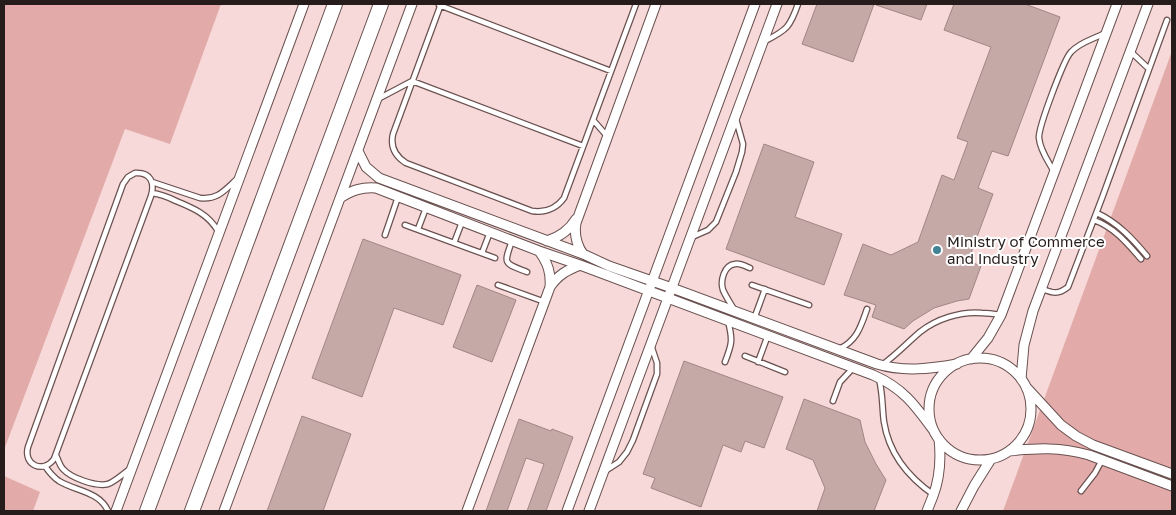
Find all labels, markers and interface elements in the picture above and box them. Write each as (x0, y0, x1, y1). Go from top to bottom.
place label: Ministry of Commerce and Industry (947, 232, 1105, 267)
marker: Ministry of Commerce and Industry (931, 244, 943, 256)

